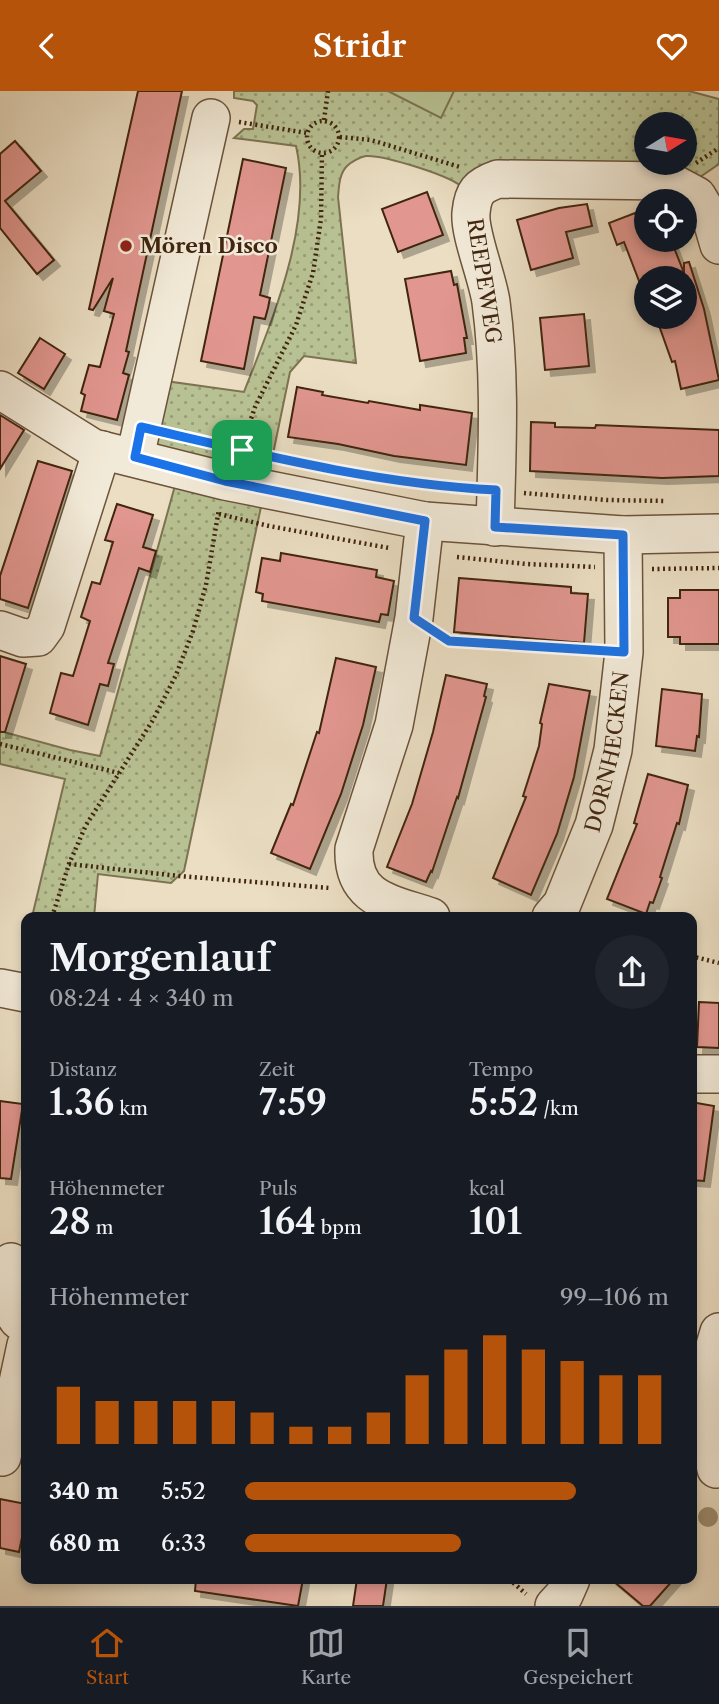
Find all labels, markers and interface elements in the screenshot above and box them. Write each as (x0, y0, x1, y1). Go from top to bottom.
text: Stridr (313, 26, 406, 65)
icon: back (28, 27, 66, 65)
icon: heart (653, 27, 691, 65)
north arrow (634, 112, 696, 175)
map controls (634, 112, 697, 329)
button: locate (634, 189, 697, 252)
street label: REEPEWEG (462, 216, 507, 346)
place label: Mören Disco (140, 233, 278, 258)
marker: Mören Disco (118, 238, 134, 254)
button: layers (634, 266, 697, 329)
pin (212, 420, 272, 480)
icon: arrive (223, 431, 261, 469)
street label: DORNHECKEN (580, 670, 634, 835)
text: Morgenlauf (49, 934, 272, 981)
button: share (595, 935, 669, 1009)
text: 08:24 · 4 × 340 m (49, 984, 234, 1012)
text: Distanz (49, 1058, 117, 1081)
text: Zeit (259, 1058, 295, 1081)
text: Tempo (469, 1058, 533, 1081)
text: 1.36 (49, 1081, 114, 1124)
text: 7:59 (259, 1081, 327, 1124)
text: 5:52 (469, 1081, 538, 1124)
text: km (114, 1097, 148, 1120)
text: /km (538, 1097, 579, 1120)
text: Höhenmeter (49, 1177, 165, 1200)
text: Puls (259, 1177, 297, 1200)
text: kcal (469, 1177, 505, 1200)
text: 28 (49, 1200, 91, 1243)
text: 164 (259, 1200, 316, 1243)
text: 101 (469, 1200, 522, 1243)
text: m (91, 1216, 114, 1239)
text: bpm (316, 1216, 362, 1239)
text: Höhenmeter (49, 1283, 189, 1311)
text: 99–106 m (560, 1283, 669, 1311)
text: 340 m (49, 1477, 119, 1505)
text: 5:52 (161, 1477, 206, 1505)
text: 680 m (49, 1529, 120, 1557)
text: 6:33 (161, 1529, 206, 1557)
tab: Start (86, 1624, 129, 1689)
tab: Karte (301, 1624, 351, 1689)
tab: Gespeichert (523, 1624, 633, 1689)

